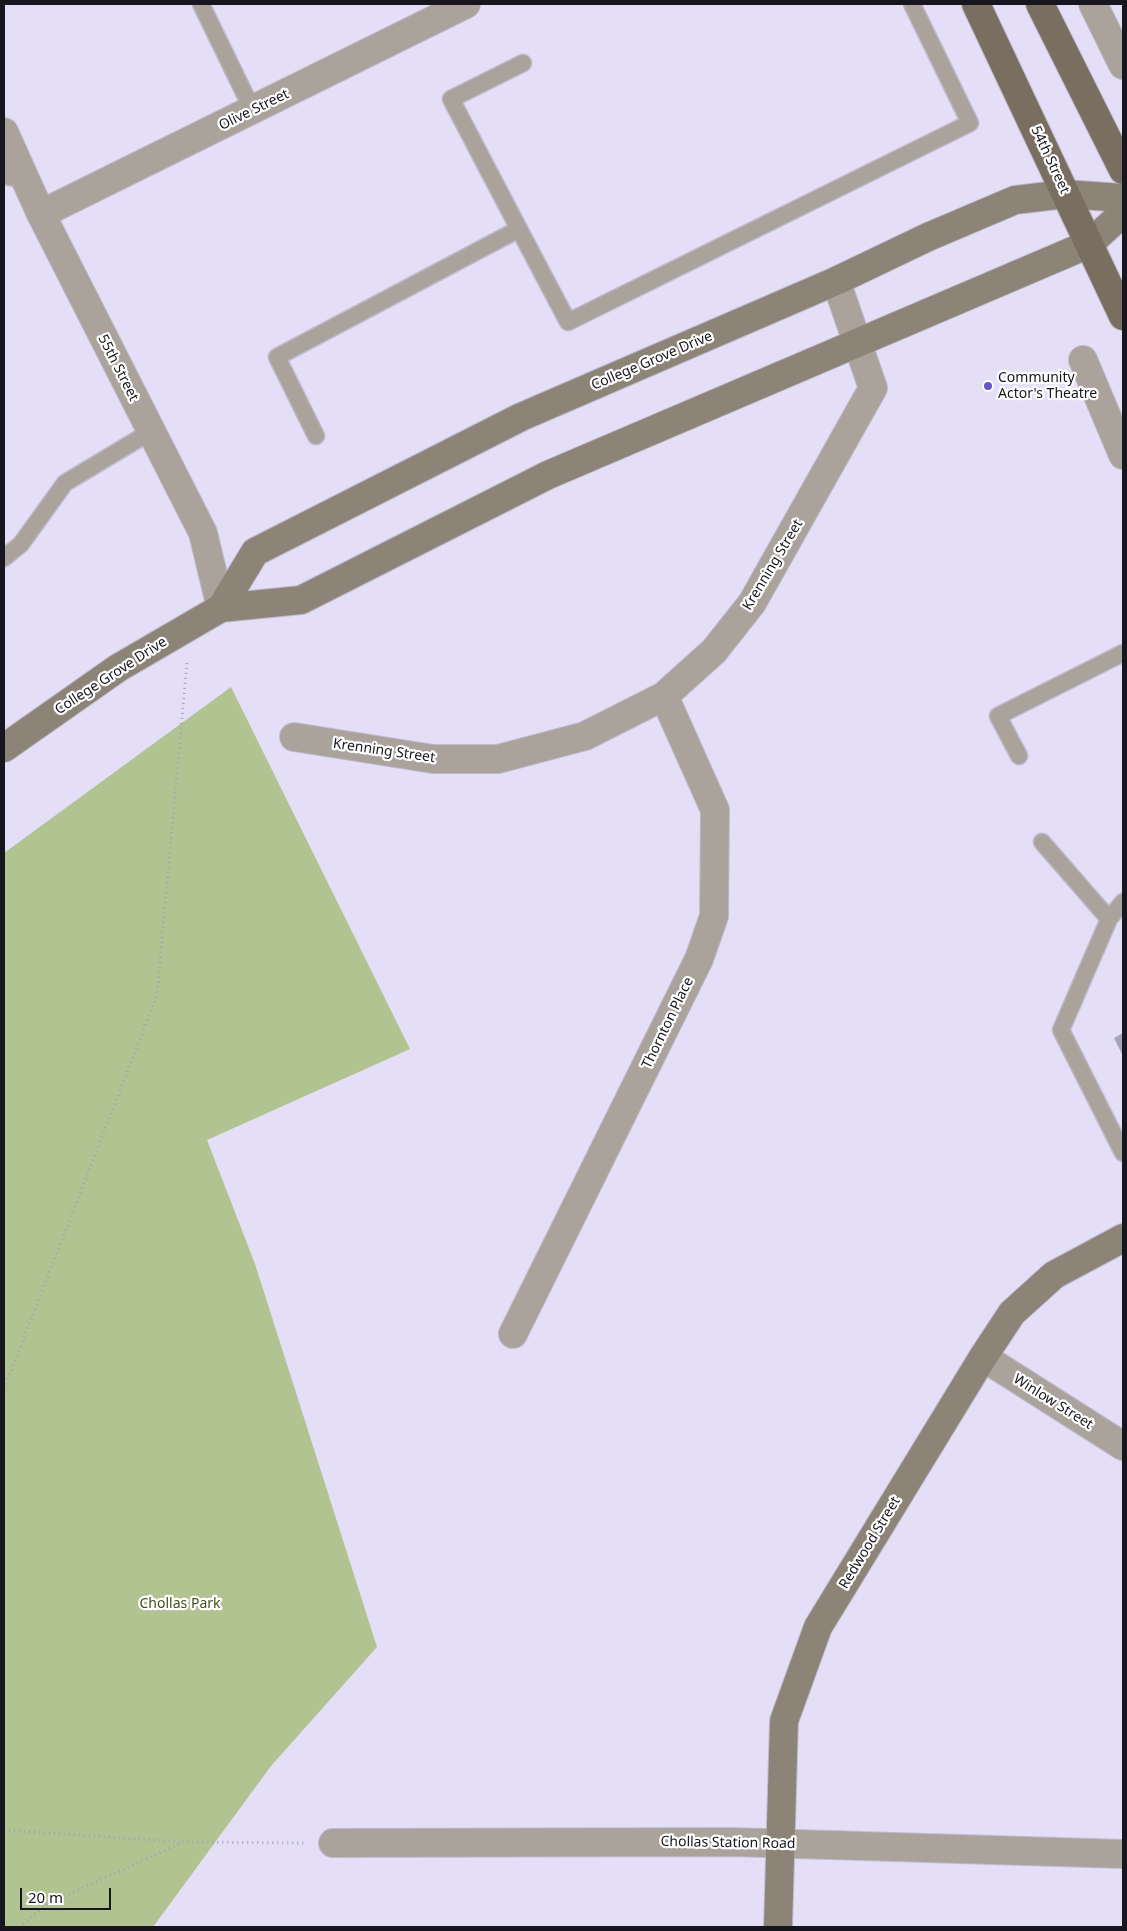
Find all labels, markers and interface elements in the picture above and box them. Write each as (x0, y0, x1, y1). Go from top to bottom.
street label: Olive Street (216, 86, 292, 134)
street label: 54th Street (1027, 124, 1073, 196)
street label: College Grove Drive (589, 328, 715, 394)
street label: 55th Street (94, 332, 142, 404)
place label: Community Actor's Theatre (998, 370, 1097, 402)
marker: Community Actor's Theatre (982, 380, 994, 392)
street label: Krenning Street (739, 517, 807, 613)
street label: College Grove Drive (52, 634, 170, 718)
street label: Krenning Street (332, 736, 436, 766)
street label: Thornton Place (639, 975, 697, 1071)
street label: Winlow Street (1010, 1371, 1096, 1433)
street label: Redwood Street (836, 1494, 904, 1592)
park label: Chollas Park (140, 1596, 220, 1612)
street label: Chollas Station Road (660, 1833, 796, 1853)
scale bar (22, 1878, 114, 1910)
text: 20 m (28, 1887, 63, 1907)

